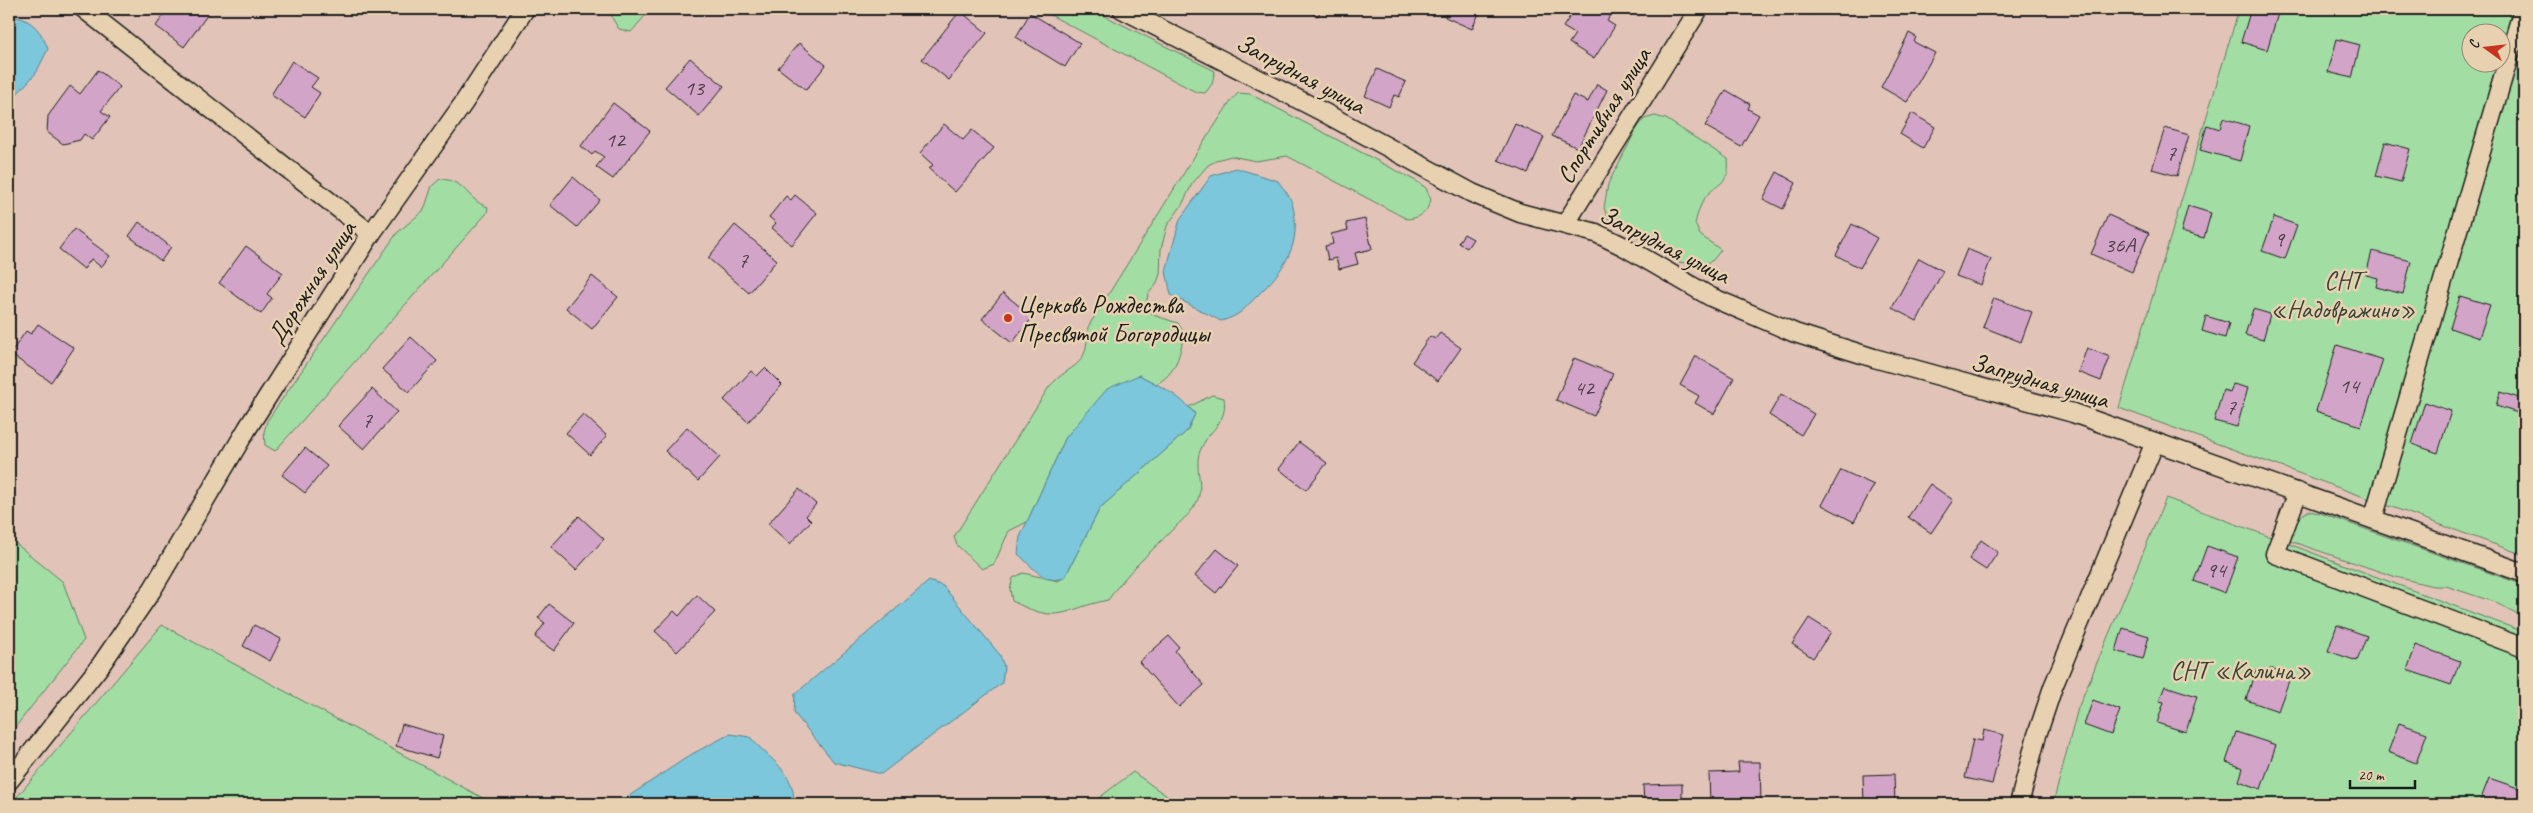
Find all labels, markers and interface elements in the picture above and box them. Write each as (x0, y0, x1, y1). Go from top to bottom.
north arrow (2460, 22, 2510, 72)
street label: Запрудная улица (1230, 26, 1373, 122)
text: С (2465, 37, 2484, 50)
street label: Спортивная улица (1549, 40, 1660, 190)
house number: 13 (684, 74, 706, 102)
house number: 12 (605, 126, 627, 154)
house number: 7 (2166, 139, 2177, 167)
street label: Запрудная улица (1594, 198, 1737, 292)
street label: Дорожная улица (260, 213, 365, 350)
house number: 9 (2274, 225, 2286, 253)
house number: 36А (2105, 231, 2136, 259)
house number: 7 (738, 246, 749, 274)
park label: СНТ «Надовражино» (2271, 265, 2415, 326)
place label: Церковь Рождества Пресвятой Богородицы (1018, 289, 1211, 350)
marker: Церковь Рождества Пресвятой Богородицы (1002, 312, 1014, 324)
street label: Запрудная улица (1967, 346, 2114, 416)
house number: 14 (2339, 372, 2361, 400)
house number: 42 (1574, 374, 1596, 402)
house number: 7 (2226, 393, 2237, 421)
house number: 7 (362, 406, 373, 434)
house number: 94 (2206, 556, 2228, 584)
park label: СНТ «Калина» (2171, 655, 2311, 687)
scale bar (2350, 758, 2416, 790)
text: 20 m (2358, 766, 2385, 785)

